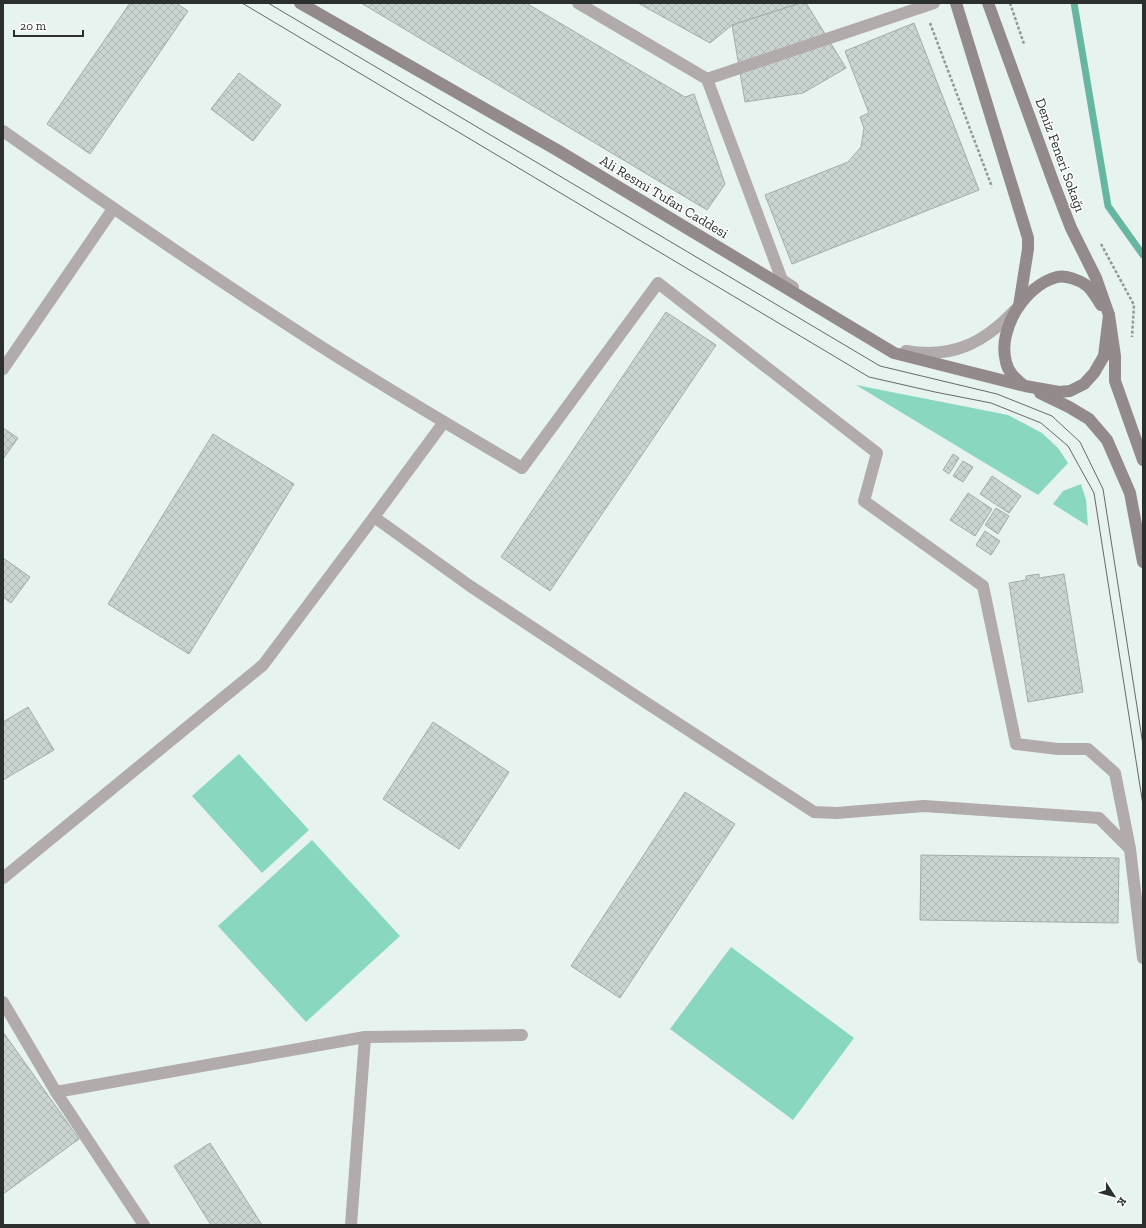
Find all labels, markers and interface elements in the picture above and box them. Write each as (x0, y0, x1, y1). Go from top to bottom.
scale bar (14, 12, 83, 38)
text: 20 m (20, 19, 47, 33)
street label: Deniz Feneri Sokağı (1031, 96, 1089, 214)
street label: Ali Resmi Tufan Caddesi (597, 152, 731, 242)
north arrow (1094, 1176, 1134, 1216)
text: K (1114, 1195, 1129, 1209)

